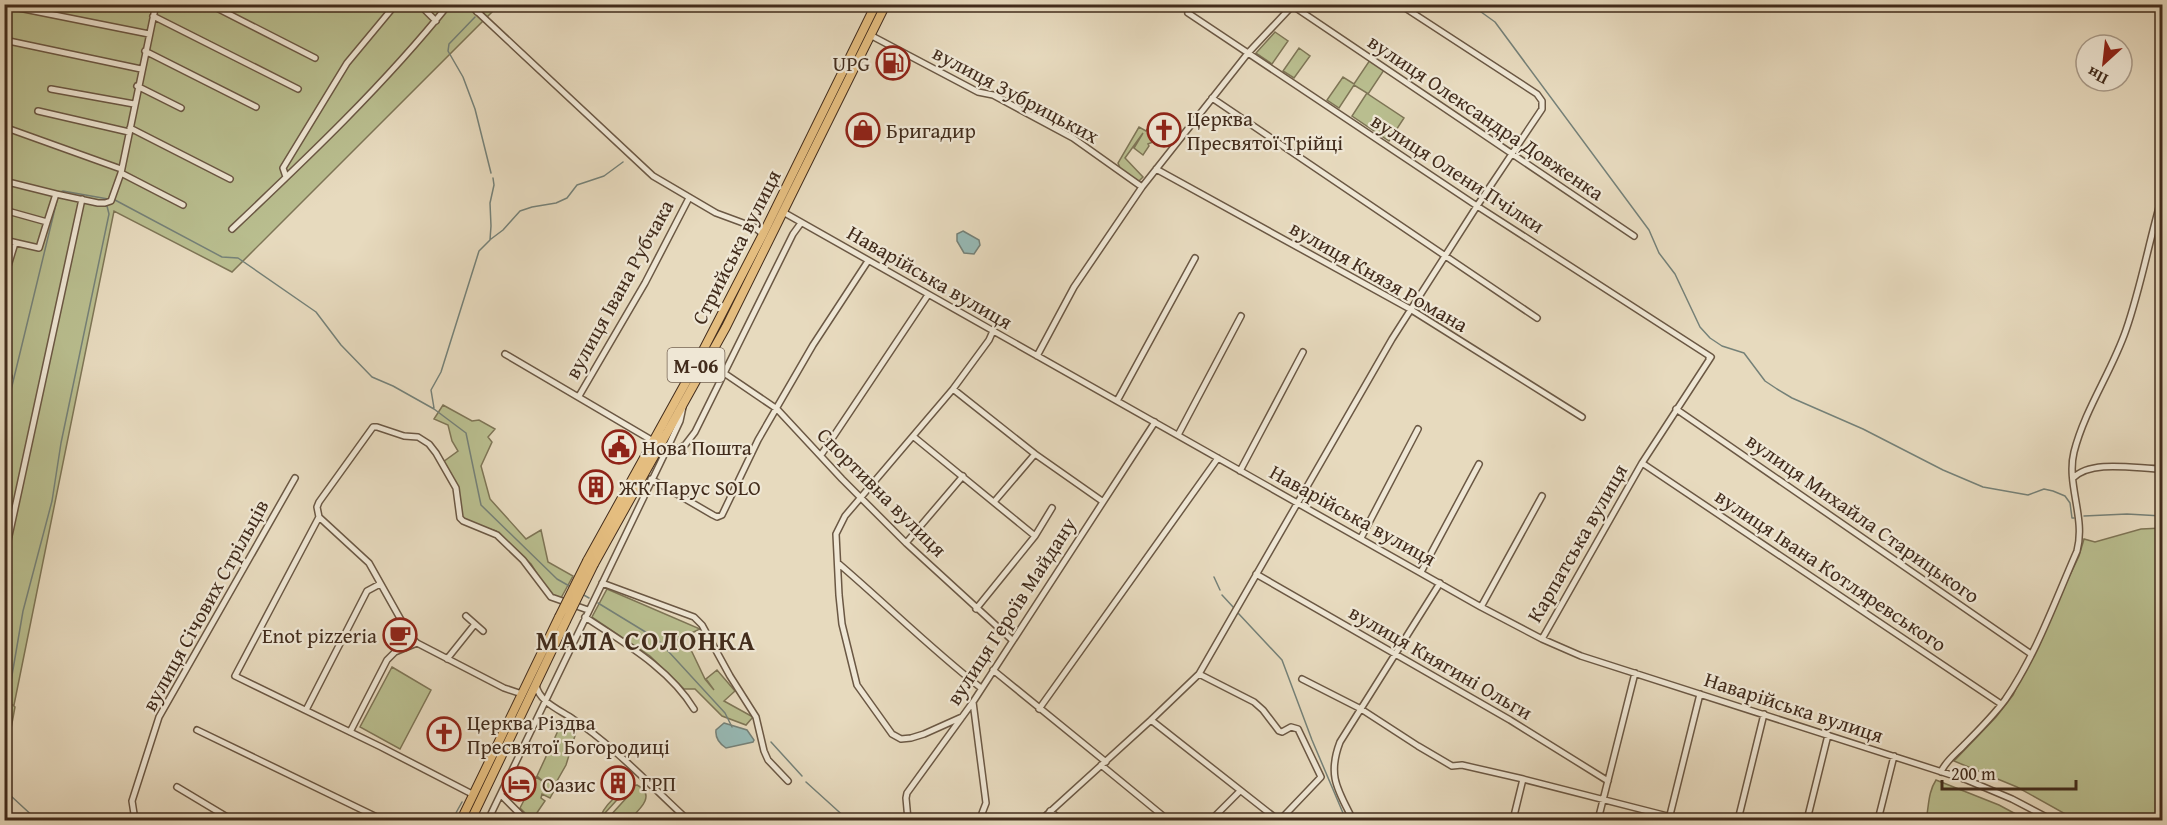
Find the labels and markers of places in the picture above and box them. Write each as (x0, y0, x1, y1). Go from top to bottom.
fuel station icon: UPG (875, 45, 911, 81)
place label: UPG (833, 48, 870, 79)
place label: Церква Пресвятої Трійці (1187, 103, 1343, 158)
shop icon: Бригадир (845, 112, 881, 148)
church icon: Церква Пресвятої Трійці (1146, 112, 1182, 148)
place label: Бригадир (886, 115, 976, 146)
public building icon: Нова Пошта (601, 429, 637, 465)
place label: Нова Пошта (642, 432, 752, 463)
building icon: ЖК Парус SOLO (578, 469, 614, 505)
place label: ЖК Парус SOLO (618, 472, 761, 503)
cafe icon: Enot pizzeria (382, 617, 418, 653)
place label: Enot pizzeria (262, 620, 377, 651)
place label: Церква Різдва Пресвятої Богородиці (467, 707, 670, 762)
church icon: Церква Різдва Пресвятої Богородиці (426, 716, 462, 752)
building icon: ГРП (600, 765, 636, 801)
hotel icon: Оазис (501, 766, 537, 802)
place label: ГРП (641, 768, 676, 799)
place label: Оазис (542, 769, 596, 800)

